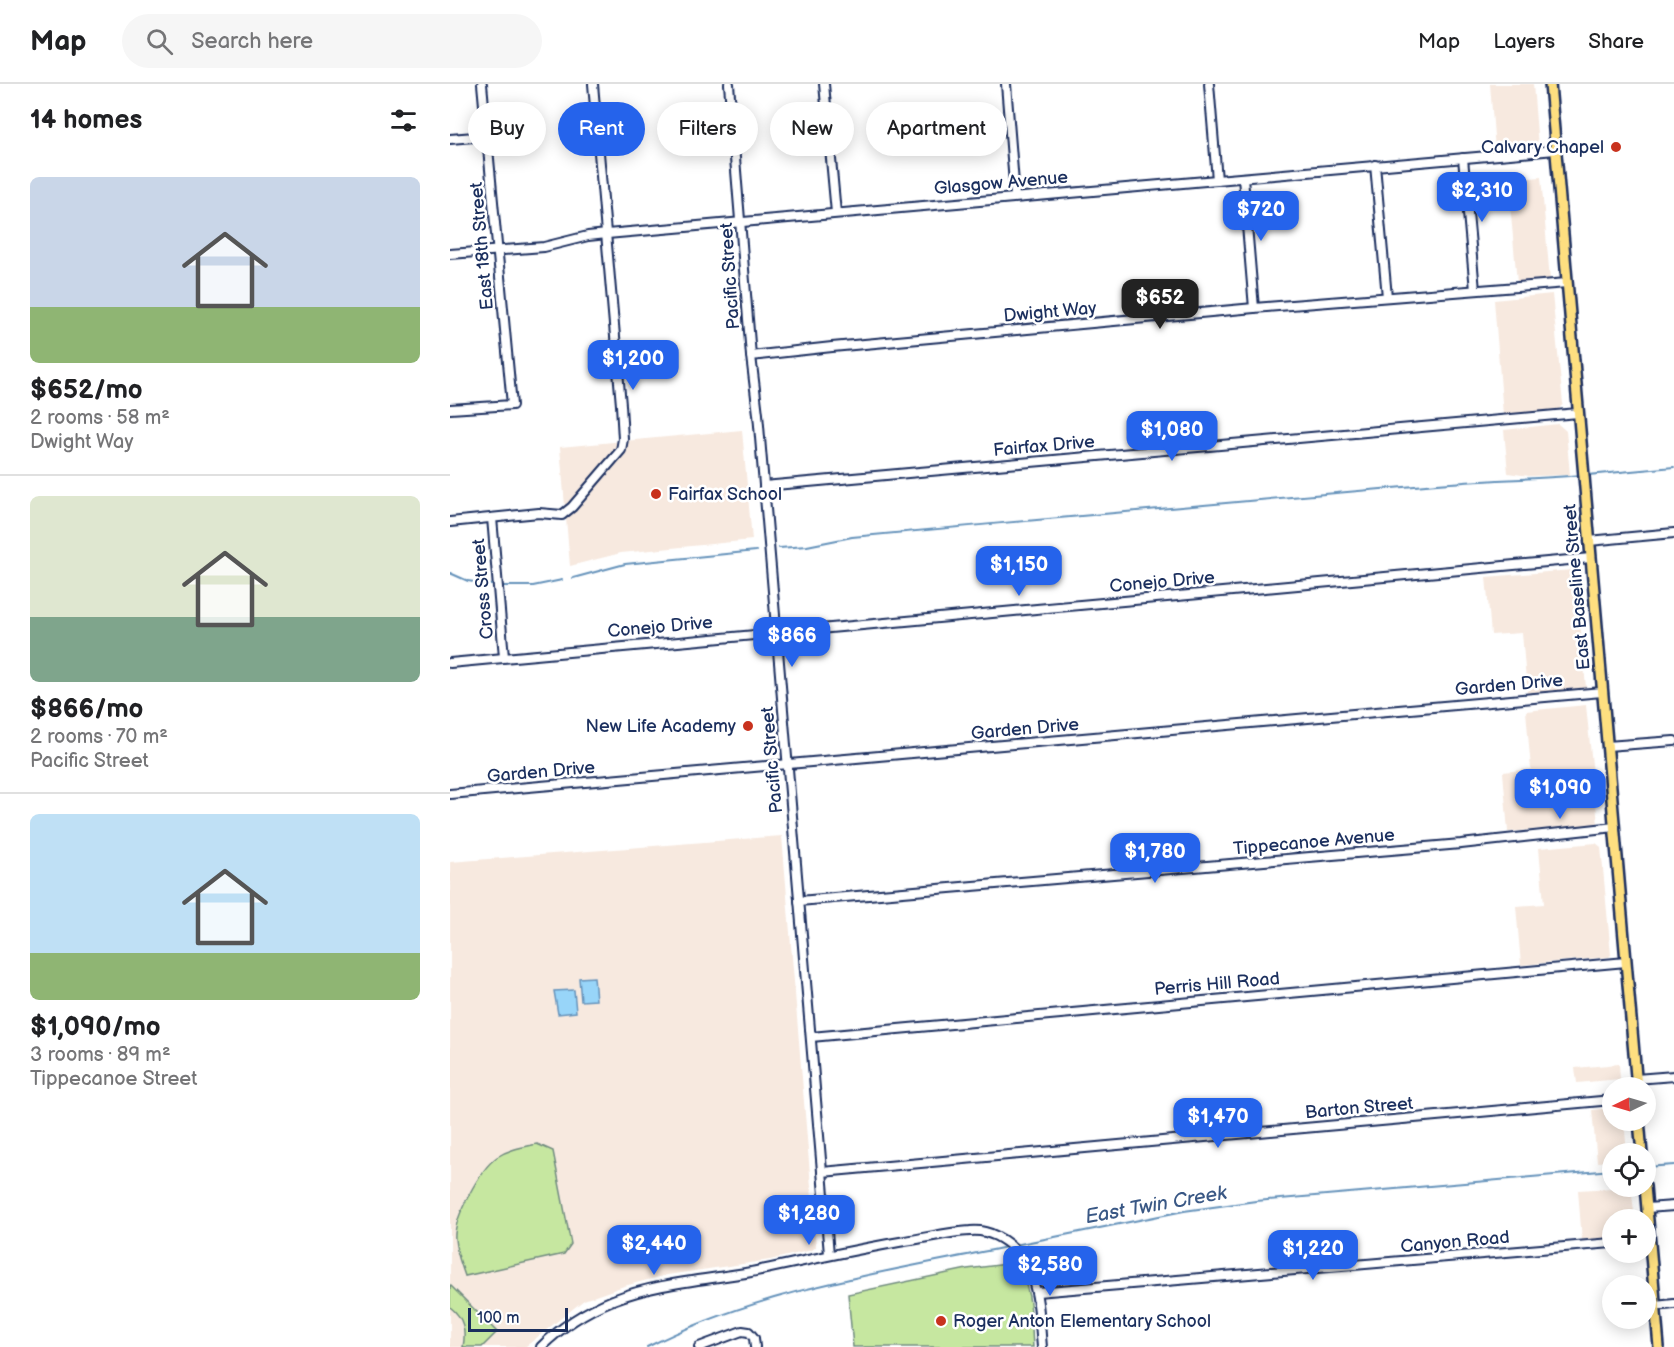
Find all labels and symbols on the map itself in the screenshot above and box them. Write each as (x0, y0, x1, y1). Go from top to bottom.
place label: Calvary Chapel (1481, 137, 1604, 158)
marker: Calvary Chapel (1609, 140, 1623, 154)
street label: Glasgow Avenue (933, 167, 1069, 199)
pin: $2,310 (1433, 172, 1531, 223)
street label: East 18th Street (466, 181, 498, 311)
pin: $720 (1225, 191, 1297, 242)
street label: Pacific Street (716, 222, 744, 330)
pin: $652 (1124, 279, 1196, 330)
street label: Dwight Way (1003, 297, 1098, 327)
pin: $1,200 (584, 340, 682, 391)
pin: $1,080 (1123, 411, 1221, 462)
street label: Fairfax Drive (992, 431, 1096, 461)
place label: Fairfax School (668, 484, 782, 505)
marker: Fairfax School (649, 487, 663, 501)
street label: East Baseline Street (1559, 503, 1595, 671)
street label: Cross Street (468, 537, 498, 640)
pin: $1,150 (970, 546, 1068, 597)
street label: Conejo Drive (1109, 567, 1216, 597)
street label: Conejo Drive (607, 612, 714, 642)
pin: $866 (756, 617, 828, 668)
street label: Garden Drive (1454, 670, 1564, 700)
street label: Pacific Street (757, 705, 787, 814)
street label: Garden Drive (970, 714, 1080, 744)
place label: New Life Academy (585, 716, 737, 737)
marker: New Life Academy (741, 719, 755, 733)
street label: Garden Drive (486, 757, 596, 787)
pin: $1,090 (1511, 769, 1609, 820)
street label: Tippecanoe Avenue (1232, 824, 1396, 860)
pin: $1,780 (1106, 833, 1204, 884)
street label: Perris Hill Road (1153, 968, 1281, 1000)
north arrow (1602, 1077, 1656, 1131)
street label: Barton Street (1304, 1093, 1414, 1123)
pin: $1,470 (1169, 1098, 1267, 1149)
water label: East Twin Creek (1083, 1181, 1230, 1229)
pin: $1,280 (760, 1195, 858, 1246)
pin: $2,440 (605, 1225, 703, 1276)
street label: Canyon Road (1400, 1227, 1510, 1257)
pin: $1,220 (1264, 1230, 1362, 1281)
pin: $2,580 (1001, 1246, 1099, 1297)
scale bar (468, 1305, 568, 1332)
place label: Roger Anton Elementary School (953, 1311, 1211, 1332)
marker: Roger Anton Elementary School (934, 1314, 948, 1328)

